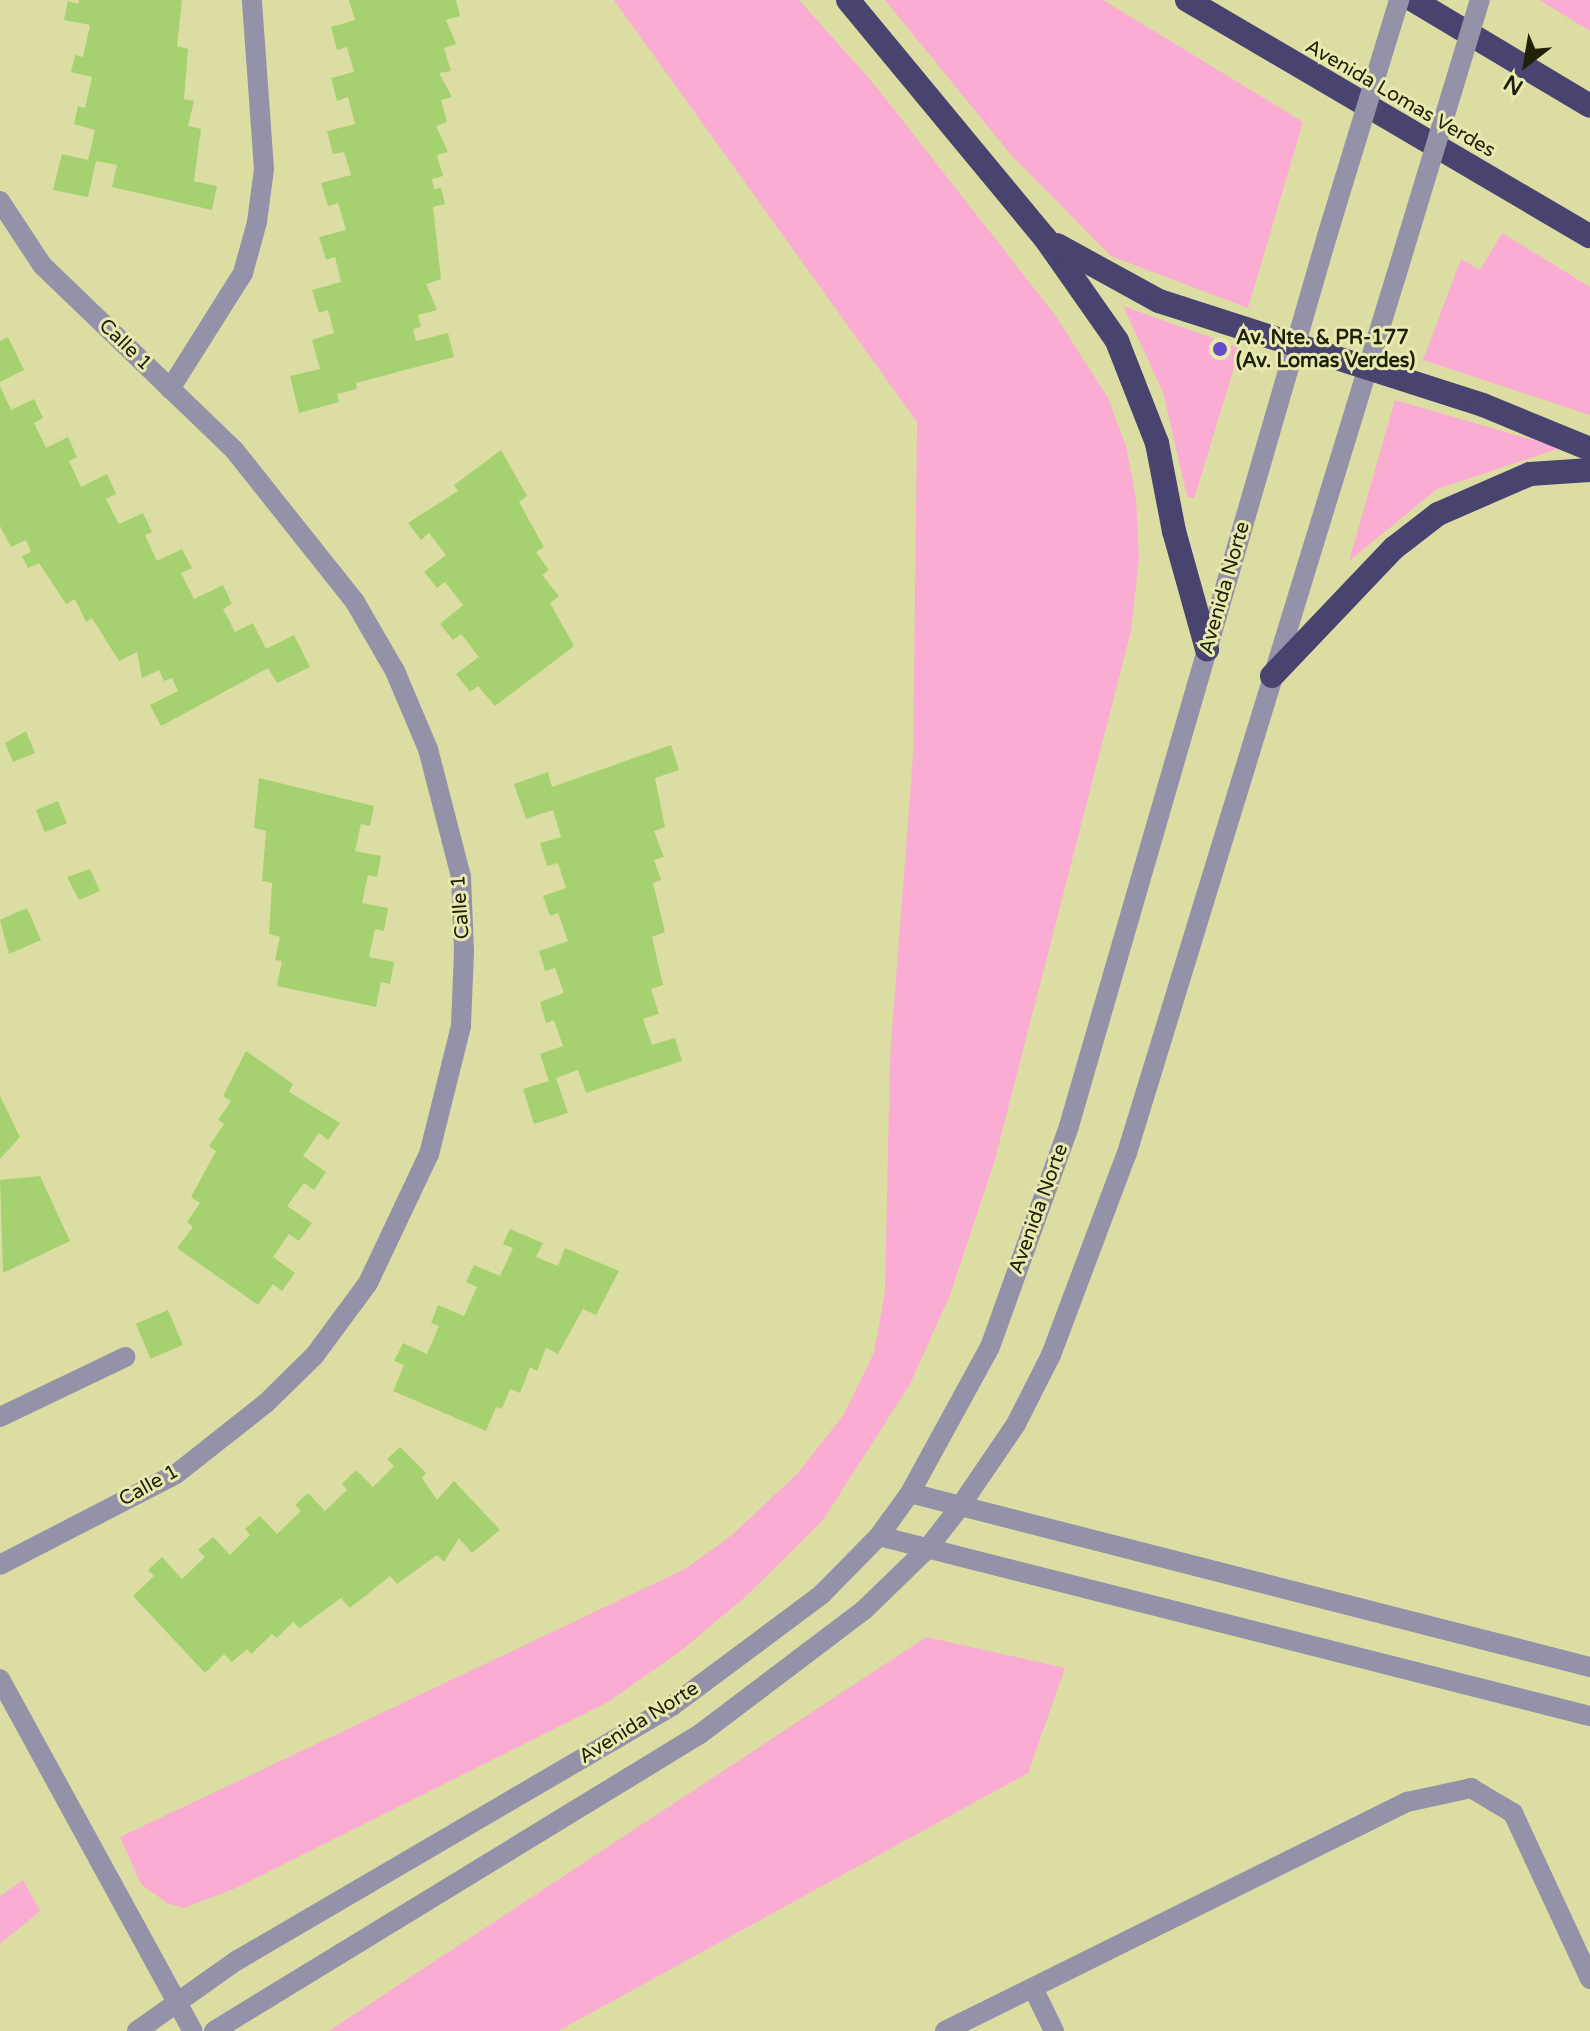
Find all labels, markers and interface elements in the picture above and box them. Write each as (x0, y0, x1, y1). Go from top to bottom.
north arrow (1486, 24, 1566, 104)
street label: Avenida Lomas Verdes (1301, 35, 1499, 163)
text: N (1499, 69, 1528, 100)
street label: Calle 1 (94, 314, 156, 376)
place label: Av. Nte. & PR-177 (Av. Lomas Verdes) (1236, 326, 1415, 373)
marker: Av. Nte. & PR-177 (Av. Lomas Verdes) (1211, 340, 1229, 358)
street label: Avenida Norte (1195, 519, 1255, 657)
street label: Calle 1 (447, 874, 475, 940)
street label: Avenida Norte (1004, 1141, 1074, 1277)
street label: Calle 1 (115, 1460, 183, 1512)
street label: Avenida Norte (575, 1677, 703, 1769)

